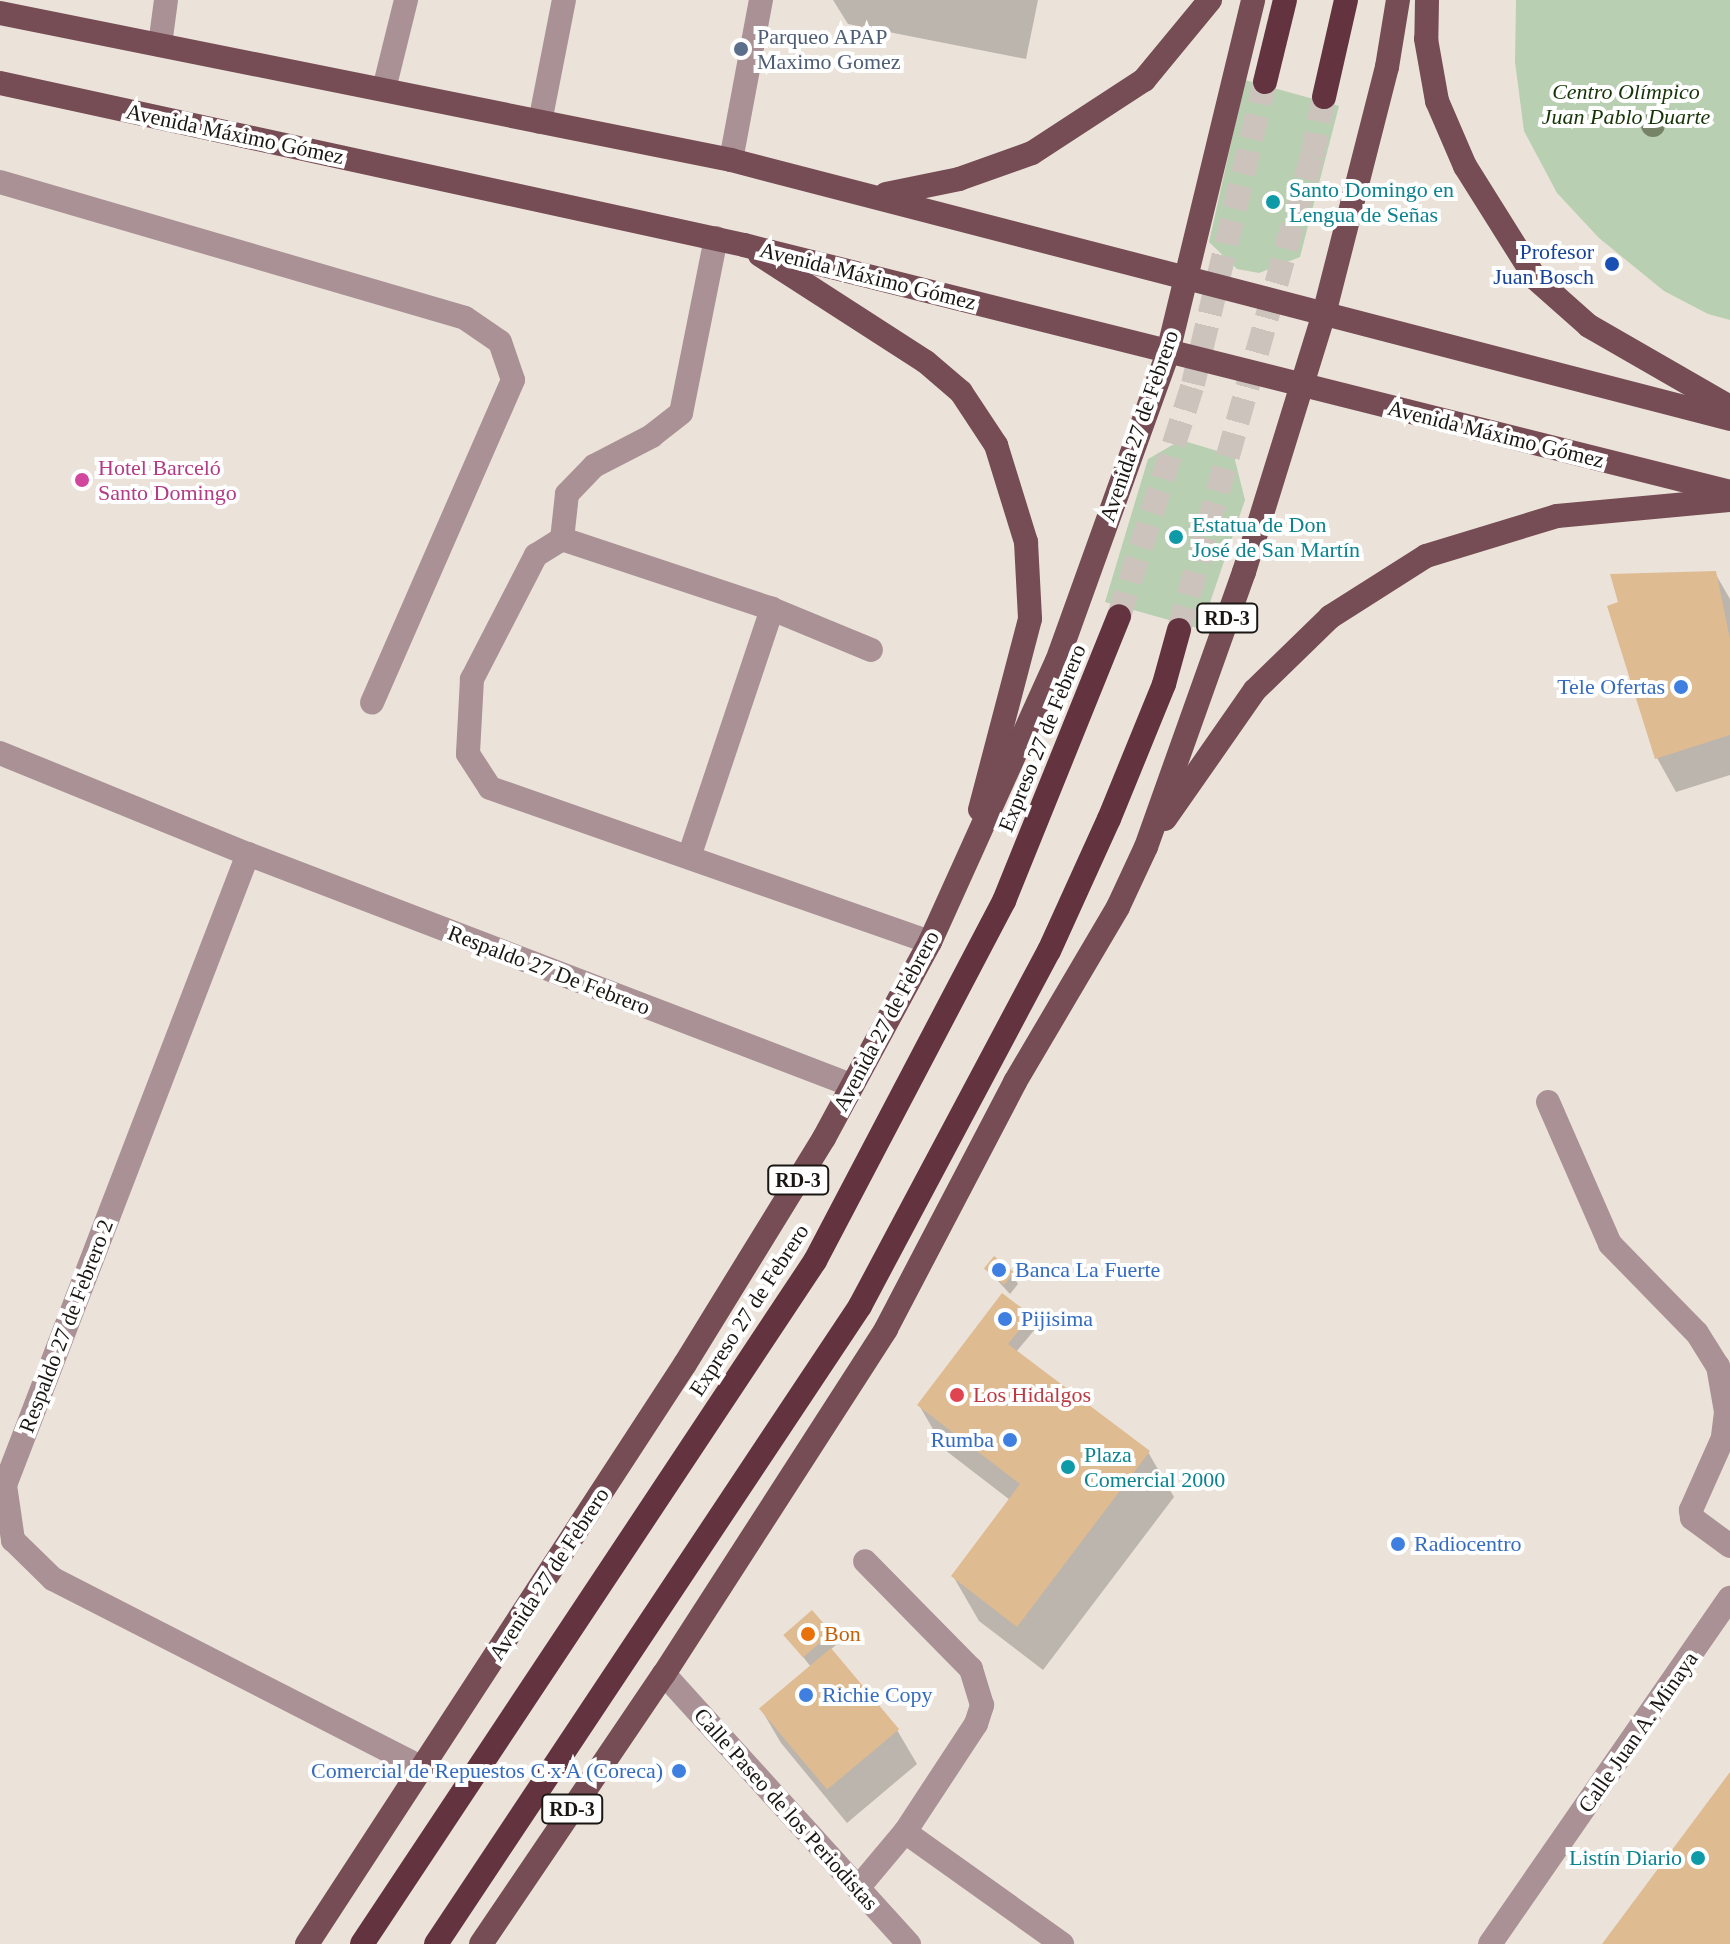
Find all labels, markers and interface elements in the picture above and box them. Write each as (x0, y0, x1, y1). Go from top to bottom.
place label: Parqueo APAP Maximo Gomez (757, 23, 901, 74)
marker: Parqueo APAP Maximo Gomez (732, 40, 750, 58)
park label: Centro Olímpico Juan Pablo Duarte (1542, 78, 1710, 130)
street label: Avenida Máximo Gómez (124, 98, 346, 170)
place label: Santo Domingo en Lengua de Señas (1289, 176, 1454, 228)
marker: Santo Domingo en Lengua de Señas (1264, 193, 1282, 211)
street label: Avenida Máximo Gómez (757, 236, 979, 316)
place label: Profesor Juan Bosch (1493, 238, 1594, 290)
marker: Profesor Juan Bosch (1601, 253, 1623, 275)
street label: Avenida 27 de Febrero (1094, 327, 1184, 525)
street label: Avenida Máximo Gómez (1385, 394, 1607, 474)
place label: Hotel Barceló Santo Domingo (98, 454, 237, 506)
marker: Hotel Barceló Santo Domingo (73, 471, 91, 489)
place label: Estatua de Don José de San Martín (1192, 511, 1360, 562)
marker: Estatua de Don José de San Martín (1167, 528, 1185, 546)
road number: RD-3 (1195, 602, 1259, 634)
street label: Expreso 27 de Febrero (992, 640, 1092, 836)
place label: Tele Ofertas (1557, 674, 1665, 700)
marker: Tele Ofertas (1672, 678, 1690, 696)
street label: Respaldo 27 De Febrero (444, 919, 654, 1021)
street label: Avenida 27 de Febrero (827, 926, 945, 1116)
road number: RD-3 (766, 1164, 830, 1196)
street label: Respaldo 27 de Febrero 2 (13, 1216, 119, 1436)
street label: Expreso 27 de Febrero (684, 1219, 814, 1401)
place label: Banca La Fuerte (1015, 1257, 1160, 1283)
marker: Banca La Fuerte (990, 1261, 1008, 1279)
place label: Pijisima (1021, 1306, 1093, 1332)
marker: Pijisima (996, 1310, 1014, 1328)
place label: Los Hidalgos (973, 1382, 1091, 1408)
marker: Los Hidalgos (948, 1386, 966, 1404)
place label: Rumba (930, 1427, 994, 1453)
marker: Rumba (1001, 1431, 1019, 1449)
place label: Plaza Comercial 2000 (1084, 1441, 1225, 1492)
marker: Plaza Comercial 2000 (1059, 1458, 1077, 1476)
street label: Avenida 27 de Febrero (483, 1483, 615, 1665)
place label: Radiocentro (1414, 1531, 1522, 1557)
marker: Radiocentro (1389, 1535, 1407, 1553)
place label: Bon (824, 1621, 861, 1647)
marker: Bon (799, 1625, 817, 1643)
street label: Calle Juan A. Minaya (1572, 1646, 1704, 1818)
place label: Richie Copy (822, 1682, 933, 1708)
marker: Richie Copy (797, 1686, 815, 1704)
street label: Calle Paseo de los Periodistas (688, 1703, 884, 1915)
place label: Comercial de Repuestos C x A (Coreca) (309, 1758, 663, 1784)
marker: Comercial de Repuestos C x A (Coreca) (670, 1762, 688, 1780)
road number: RD-3 (540, 1793, 604, 1825)
place label: Listín Diario (1569, 1845, 1682, 1871)
marker: Listín Diario (1689, 1849, 1707, 1867)

